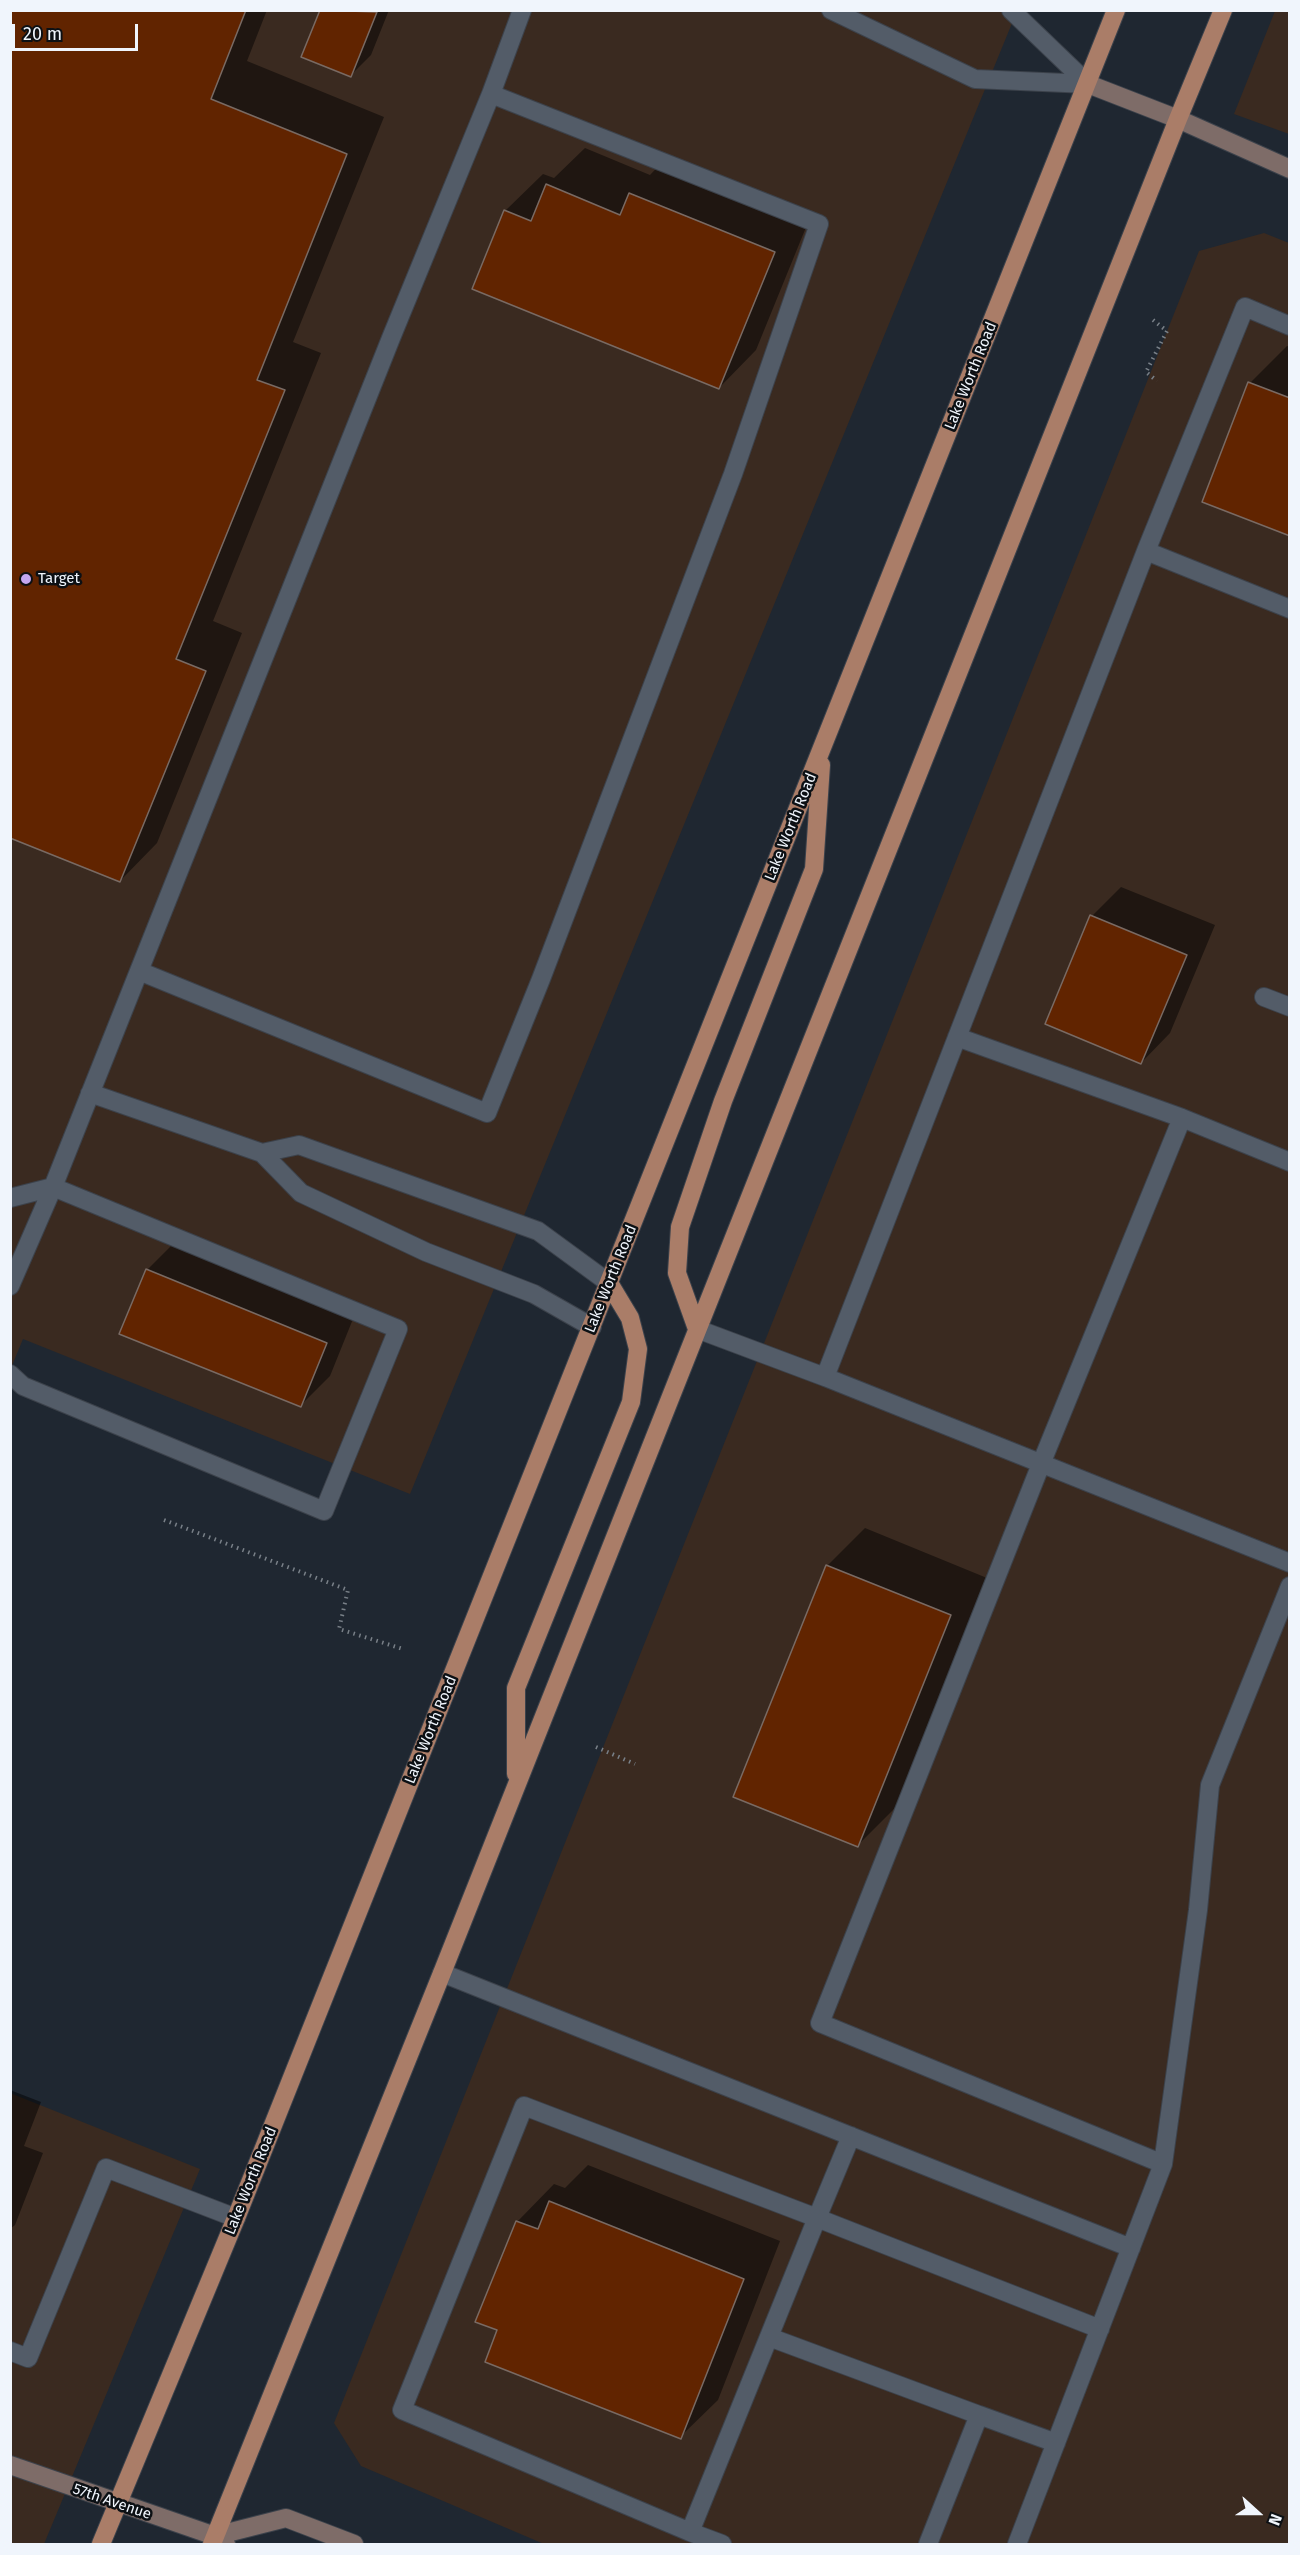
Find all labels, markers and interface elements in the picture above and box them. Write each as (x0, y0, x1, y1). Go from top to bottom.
scale bar (15, 12, 141, 50)
text: 20 m (23, 23, 62, 45)
street label: Lake Worth Road (941, 319, 1001, 433)
place label: Target (38, 570, 80, 588)
marker: Target (19, 572, 33, 586)
street label: Lake Worth Road (761, 770, 821, 884)
street label: Lake Worth Road (581, 1222, 641, 1336)
street label: Lake Worth Road (401, 1673, 461, 1787)
street label: Lake Worth Road (221, 2124, 281, 2238)
street label: 57th Avenue (70, 2480, 154, 2524)
north arrow (1228, 2483, 1288, 2543)
text: N (1265, 2511, 1286, 2528)

